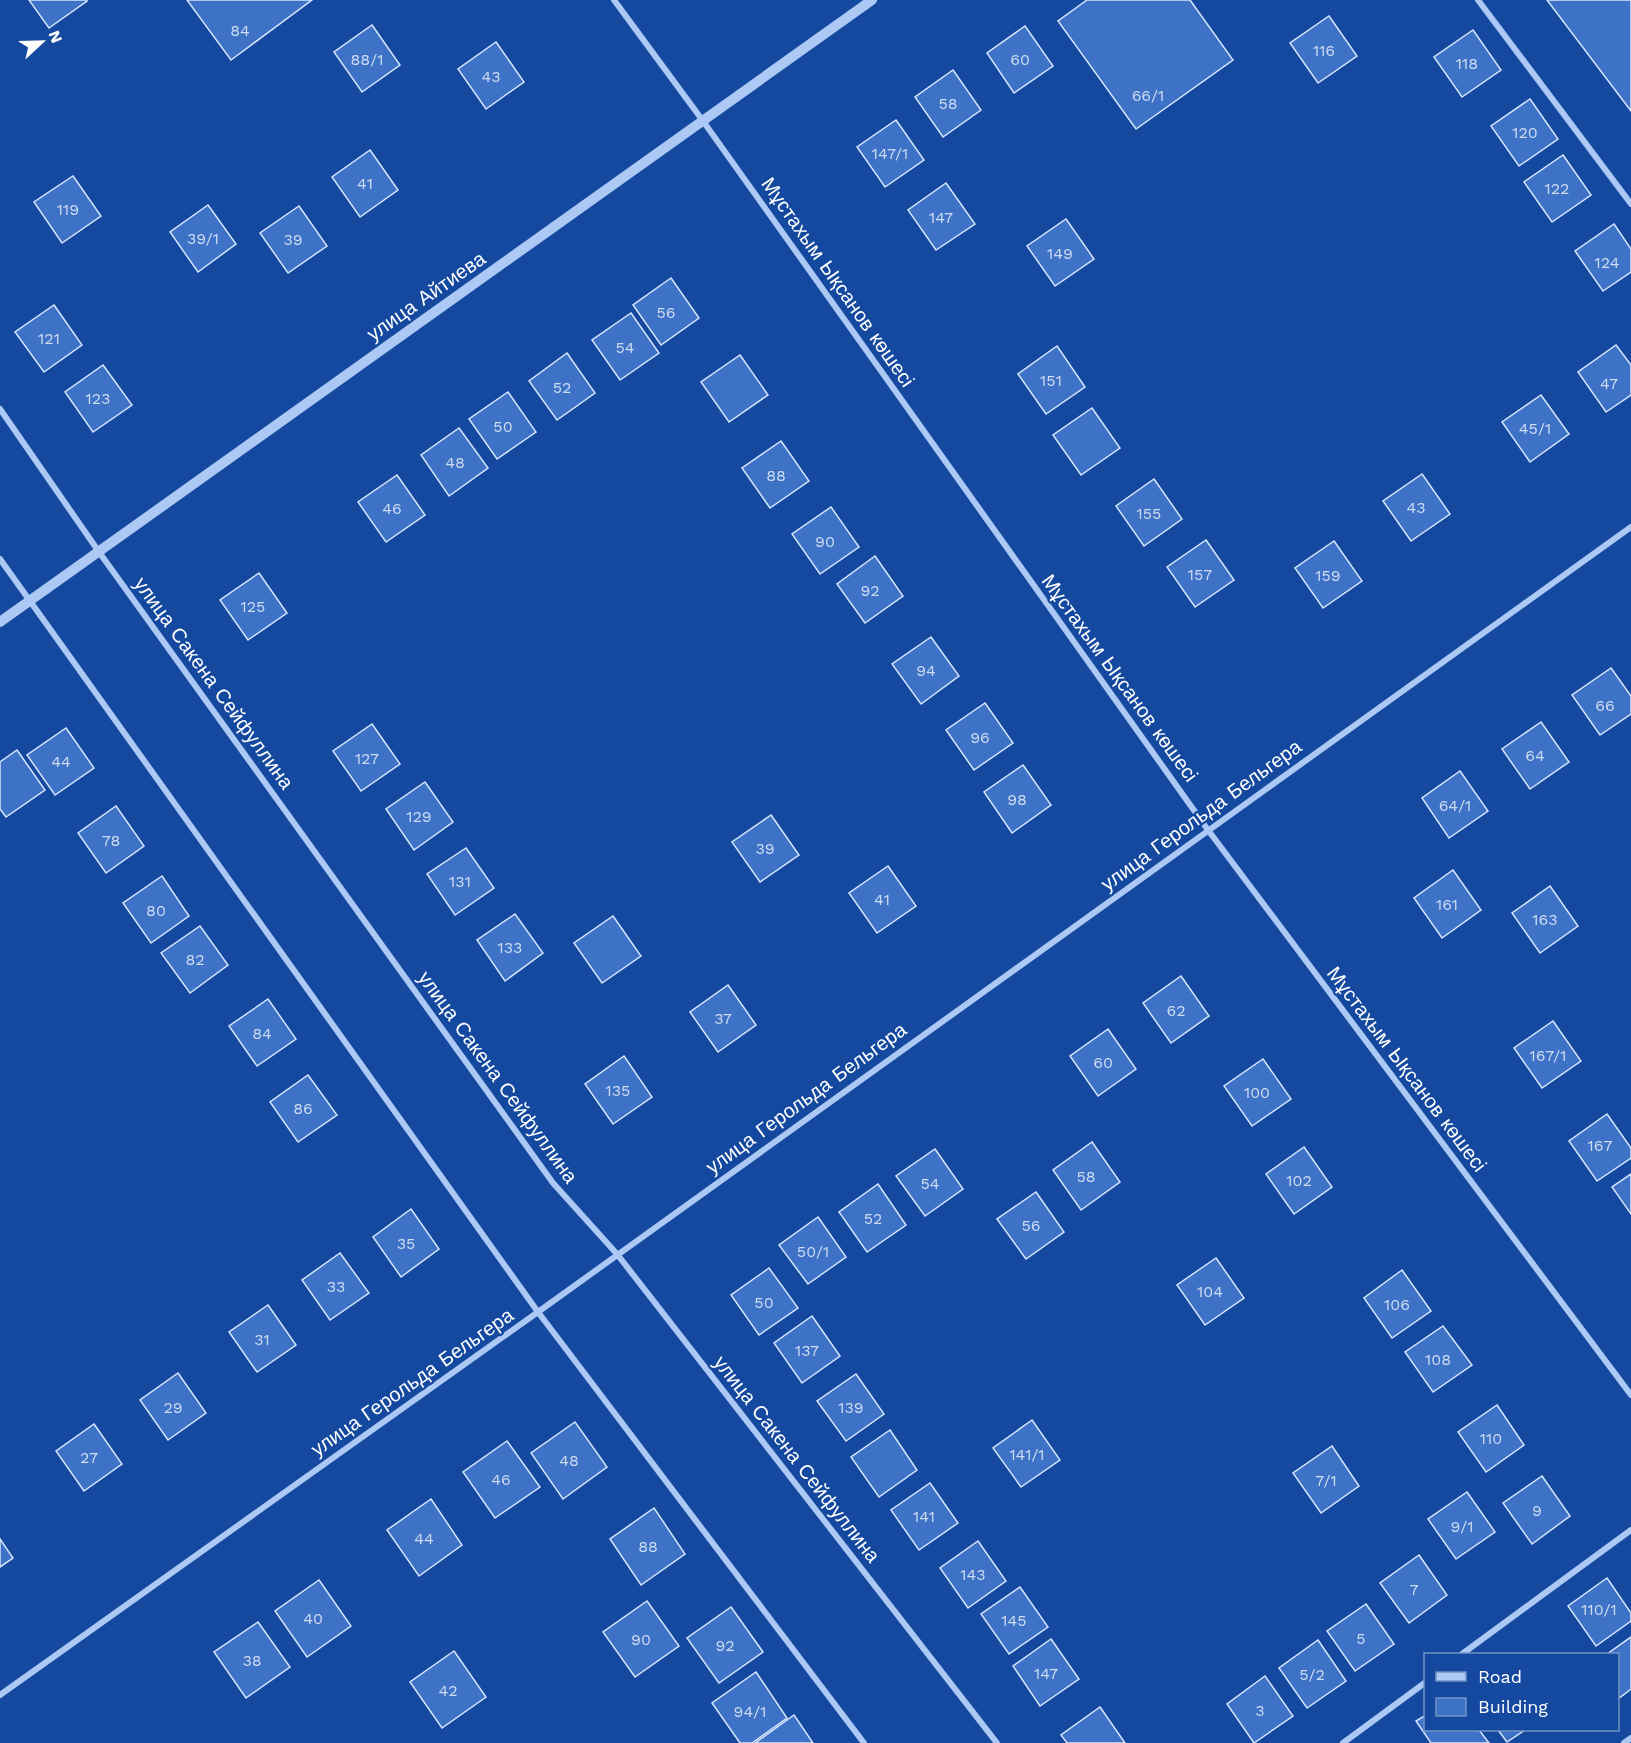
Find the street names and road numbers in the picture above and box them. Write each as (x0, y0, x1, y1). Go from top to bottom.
street label: Мұстахым Ықсанов көшесі (756, 173, 920, 391)
street label: улица Айтиева (362, 246, 491, 346)
street label: Мұстахым Ықсанов көшесі (1037, 570, 1203, 786)
street label: улица Сакена Сейфуллина (129, 572, 299, 794)
street label: улица Герольда Бельгера (1096, 734, 1307, 896)
street label: Мұстахым Ықсанов көшесі (1322, 962, 1492, 1176)
street label: улица Сакена Сейфуллина (413, 966, 583, 1188)
street label: улица Герольда Бельгера (701, 1017, 912, 1179)
street label: улица Герольда Бельгера (306, 1302, 519, 1461)
street label: улица Сакена Сейфуллина (709, 1351, 886, 1568)

